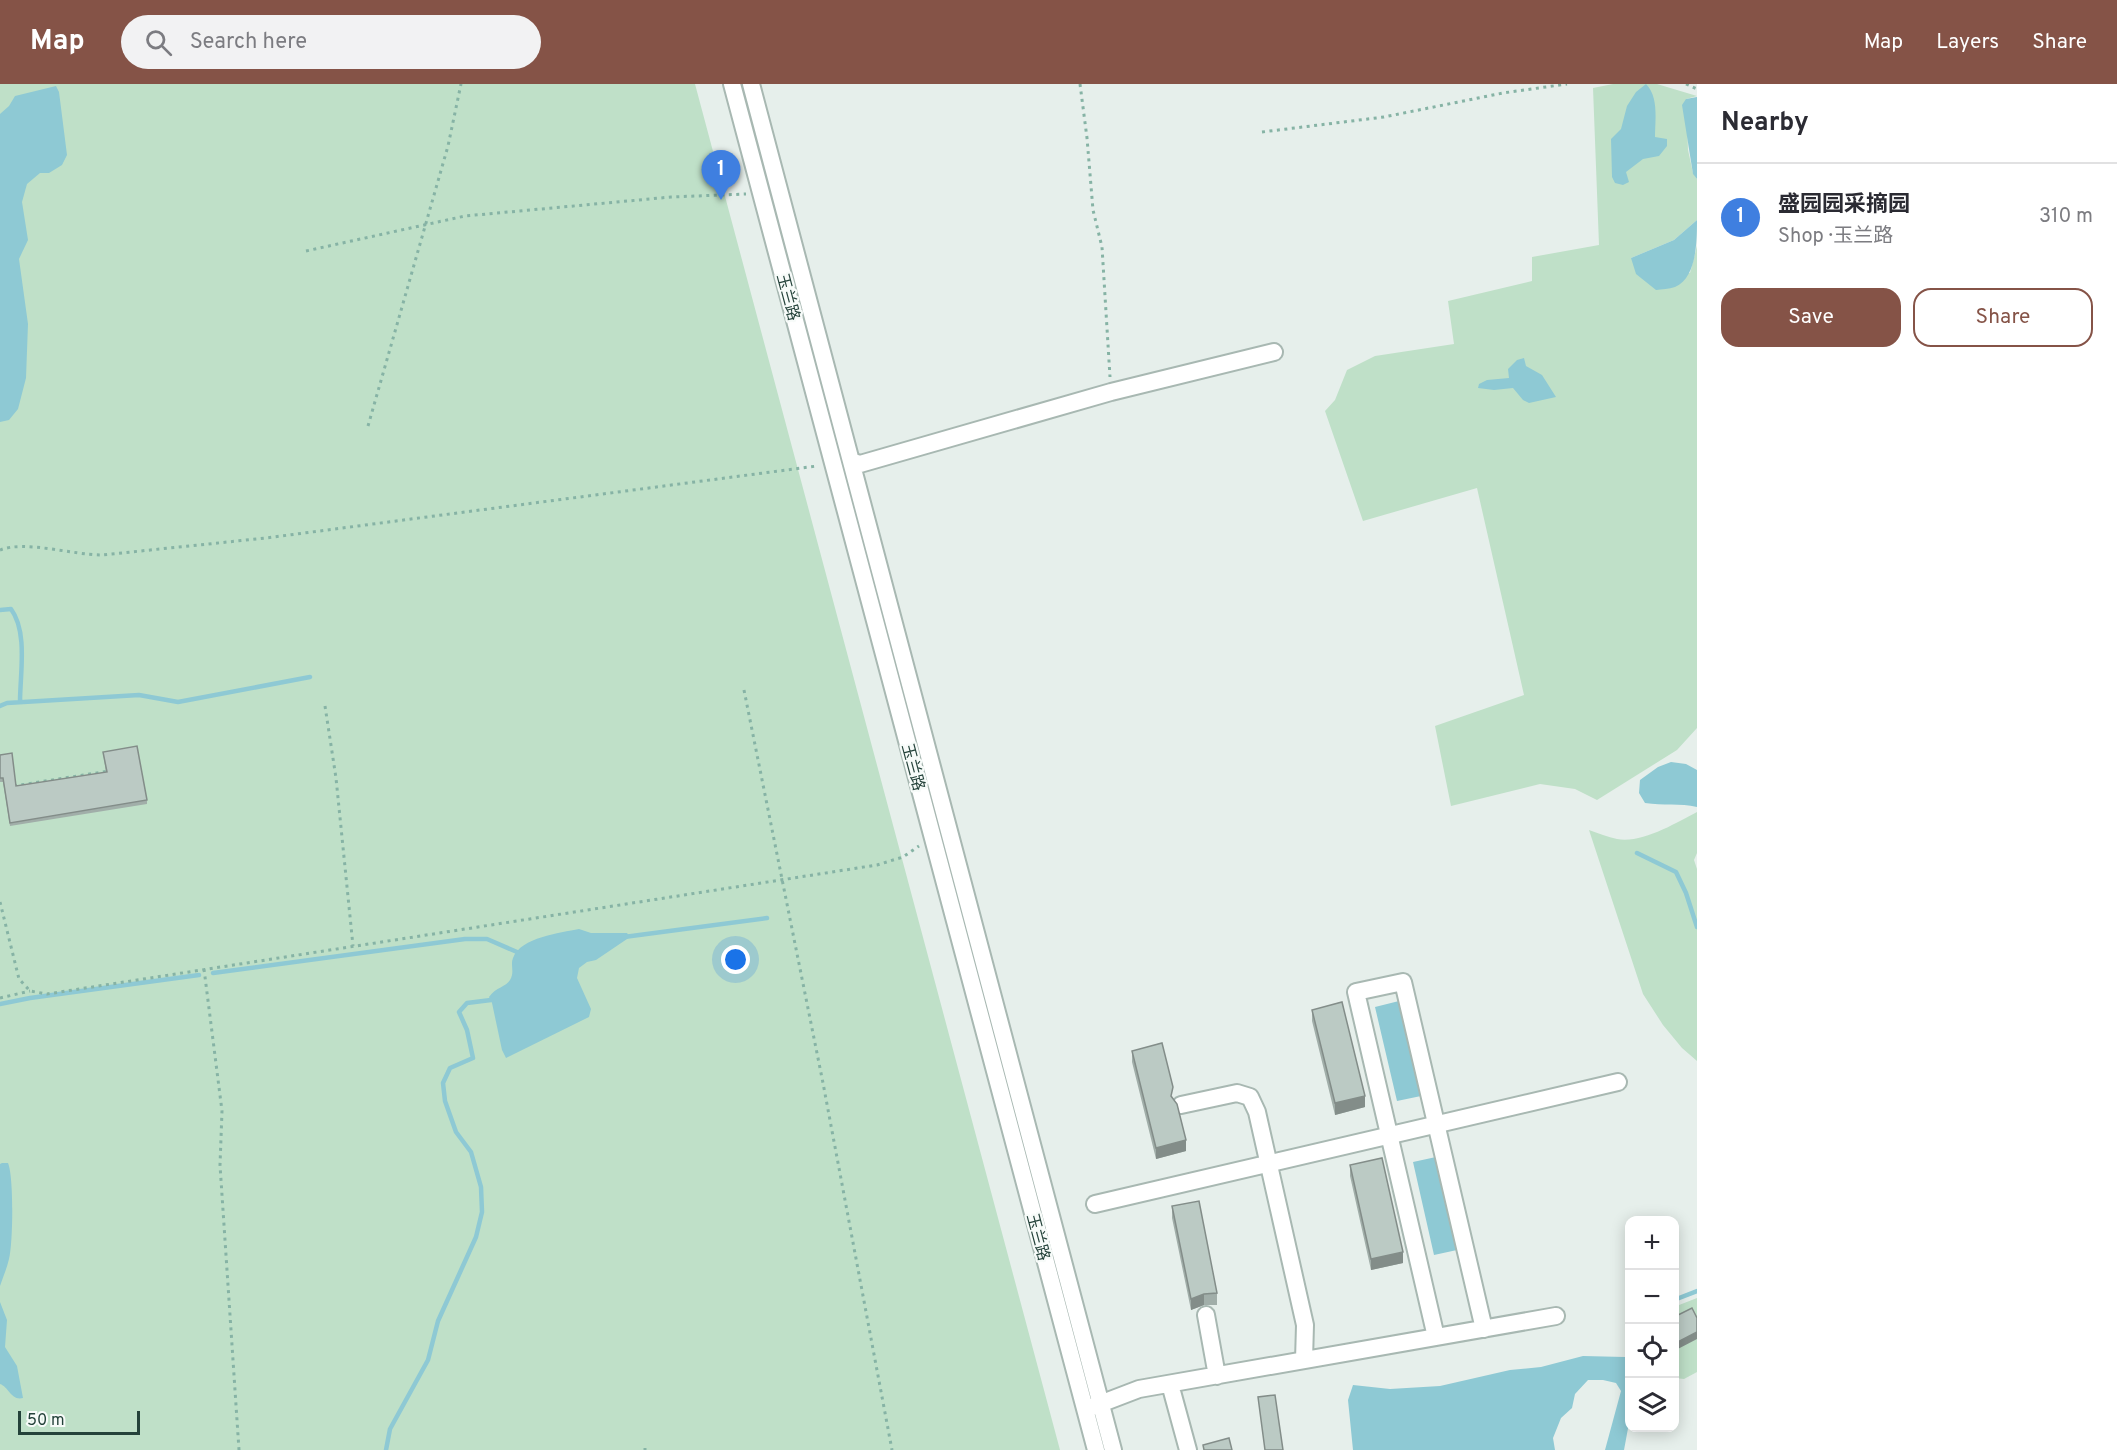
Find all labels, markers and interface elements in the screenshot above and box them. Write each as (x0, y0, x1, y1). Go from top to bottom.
search box (121, 15, 541, 69)
text: Map (30, 24, 85, 60)
icon: search (142, 26, 175, 59)
text: Search here (190, 29, 307, 56)
text: Map (1864, 29, 1903, 56)
text: Layers (1936, 29, 1999, 56)
text: Share (2032, 29, 2087, 56)
text: Nearby (1721, 107, 1809, 140)
pin: 1 (702, 150, 740, 200)
text: 盛园园采摘园 (1778, 192, 1910, 219)
text: 1 (1737, 204, 1745, 230)
text: 310 m (2039, 204, 2093, 230)
text: Shop · 玉兰路 (1778, 224, 1893, 250)
street label: 玉兰路 (771, 272, 803, 323)
button: Save (1721, 288, 1901, 347)
button: Share (1913, 288, 2093, 347)
street label: 玉兰路 (896, 742, 928, 793)
your location (721, 945, 750, 974)
street label: 玉兰路 (1021, 1212, 1053, 1263)
map controls (1625, 1216, 1679, 1432)
button: + (1625, 1216, 1679, 1270)
button: − (1625, 1270, 1679, 1324)
button: locate (1625, 1324, 1679, 1378)
button: layers (1625, 1378, 1679, 1432)
scale bar (18, 1408, 140, 1436)
text: 50 m (27, 1411, 65, 1431)

